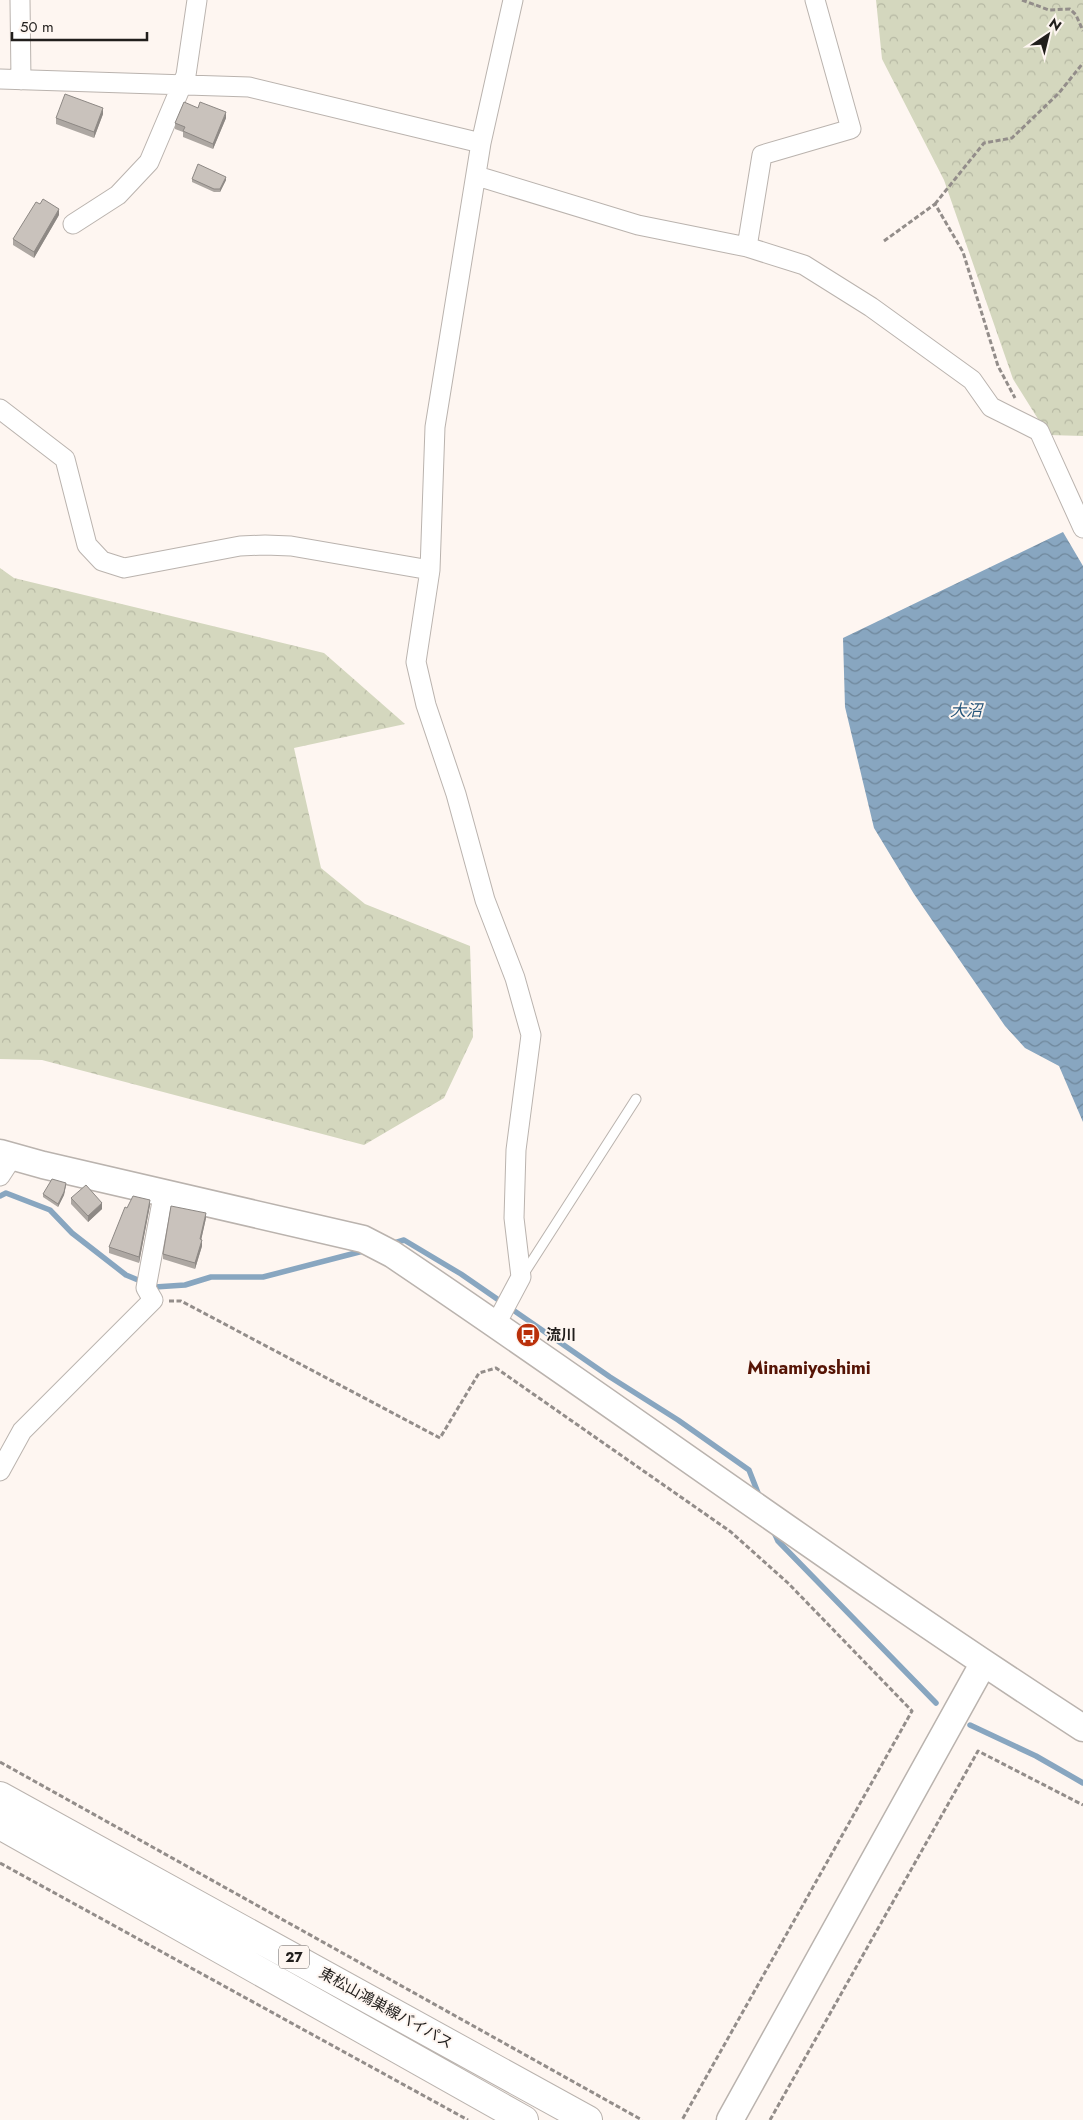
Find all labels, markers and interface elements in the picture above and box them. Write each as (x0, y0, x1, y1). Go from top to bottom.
scale bar (12, 10, 148, 42)
north arrow (1023, 10, 1073, 60)
text: N (1045, 13, 1066, 36)
text: 50 m (20, 16, 54, 38)
water label: 大沼 (950, 699, 984, 722)
bus stop icon: 流川 (515, 1322, 541, 1348)
place label: 流川 (546, 1324, 576, 1346)
district label: Minamiyoshimi (747, 1355, 871, 1381)
road number: 27 (279, 1945, 309, 1968)
street label: 東松山鴻巣線バイパス (315, 1962, 457, 2054)

